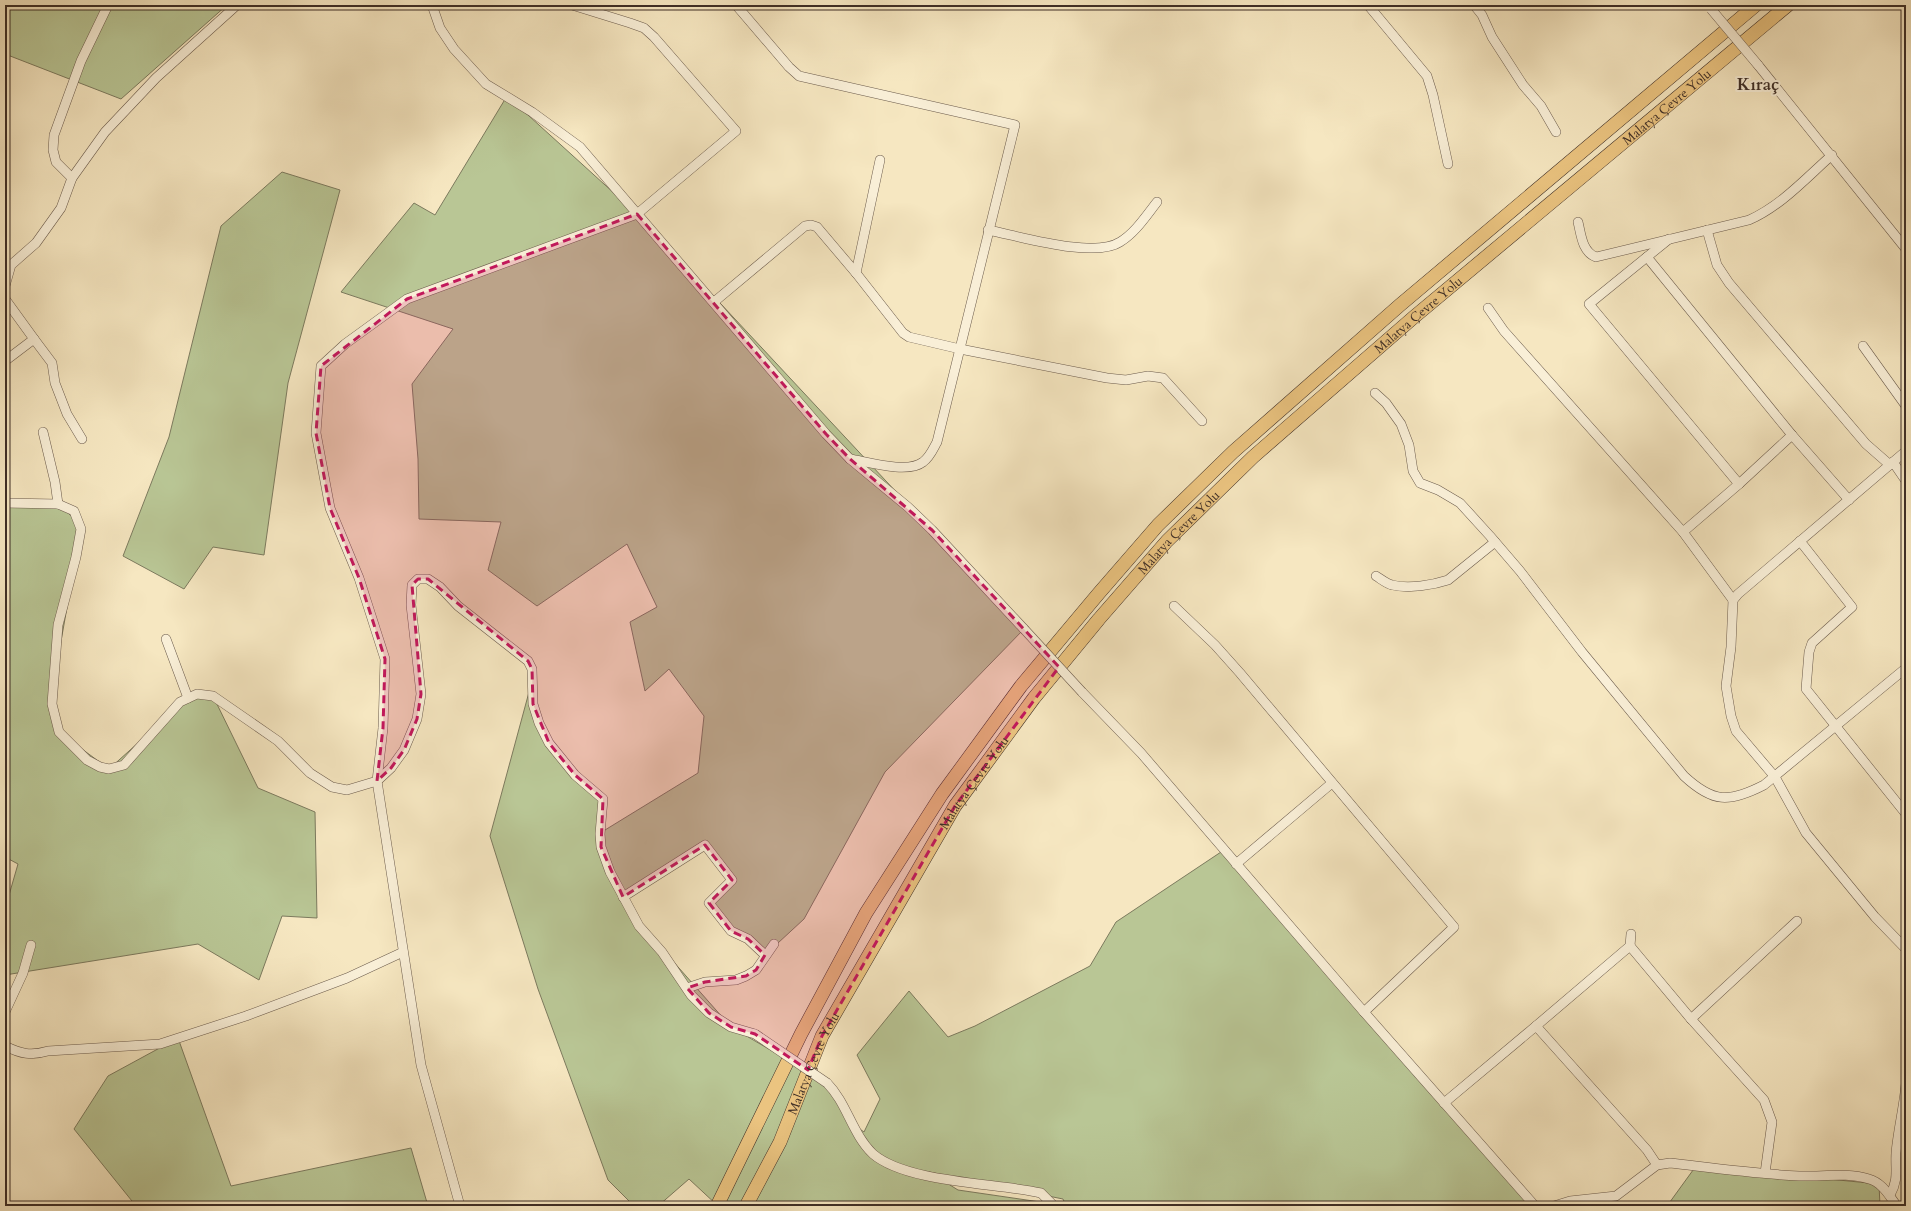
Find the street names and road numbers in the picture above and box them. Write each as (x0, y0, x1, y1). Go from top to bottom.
street label: Malatya Çevre Yolu (1619, 65, 1715, 150)
street label: Malatya Çevre Yolu (1370, 272, 1466, 358)
street label: Malatya Çevre Yolu (1134, 487, 1224, 579)
street label: Malatya Çevre Yolu (935, 733, 1013, 833)
street label: Malatya Çevre Yolu (784, 1009, 844, 1118)

